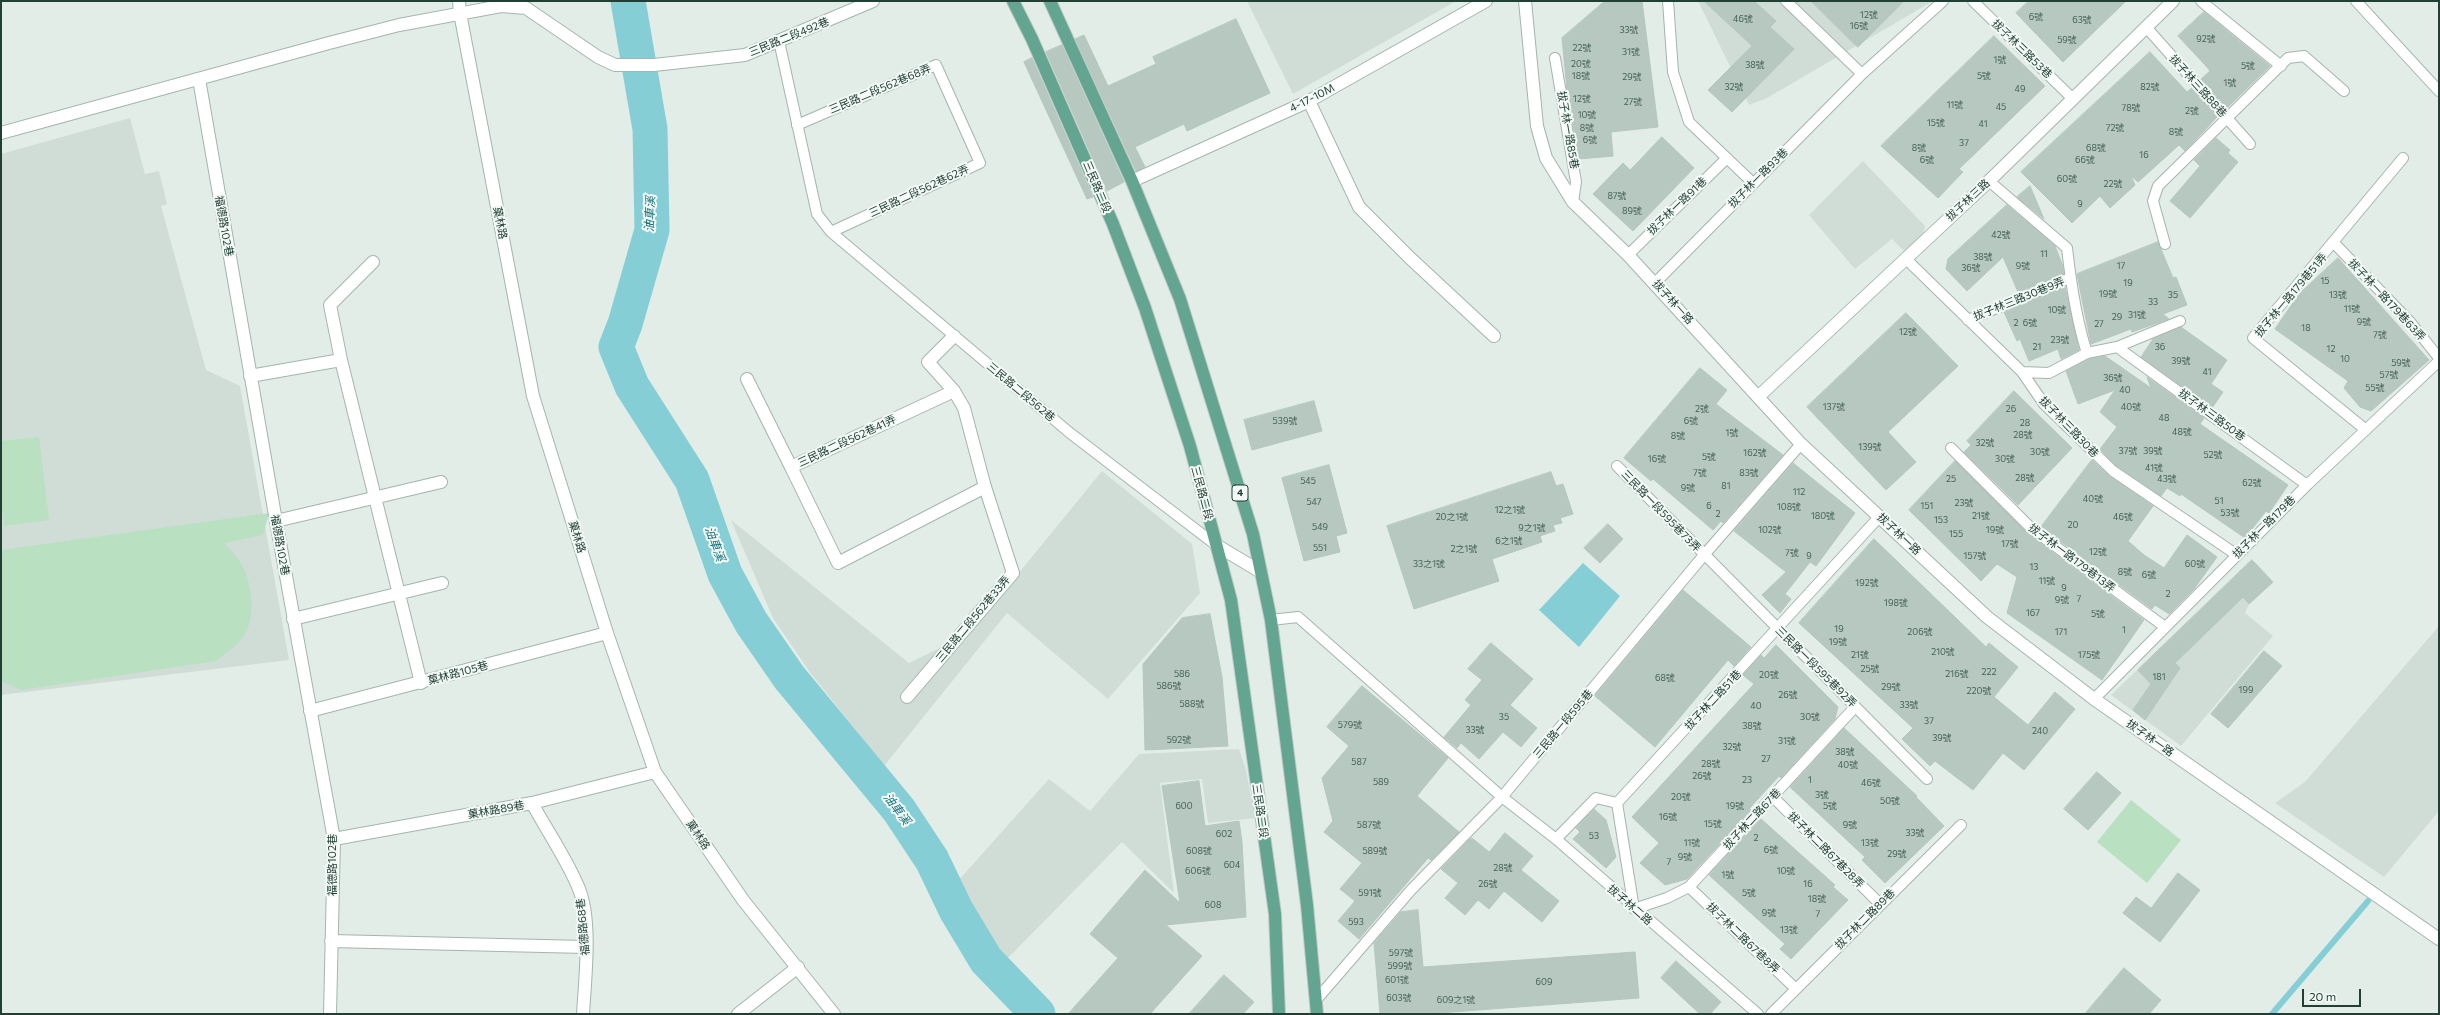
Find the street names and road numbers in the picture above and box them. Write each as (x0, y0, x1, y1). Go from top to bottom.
street label: 三民路二段492巷 (747, 15, 831, 59)
street label: 拔子林三路53巷 (1989, 17, 2055, 81)
street label: 拔子林三路88巷 (2167, 52, 2229, 120)
street label: 三民路二段562巷68弄 (827, 62, 933, 116)
street label: 4-17-10M (1287, 81, 1337, 115)
street label: 拔子林一路85巷 (1555, 90, 1581, 170)
street label: 拔子林一路93巷 (1725, 145, 1791, 211)
street label: 三民路二段 (1080, 159, 1114, 215)
street label: 三民路二段562巷62弄 (867, 162, 971, 220)
street label: 拔子林一路91巷 (1645, 174, 1709, 238)
street label: 拔子林三路 (1943, 176, 1993, 224)
street label: 福德路102巷 (212, 194, 236, 258)
street label: 菓林路 (490, 206, 510, 240)
street label: 拔子林一路179巷51弄 (2252, 250, 2330, 340)
street label: 拔子林一路179巷63弄 (2346, 256, 2428, 344)
street label: 拔子林三路30巷9弄 (1971, 275, 2067, 323)
street label: 拔子林一路 (1650, 277, 1696, 327)
street label: 三民路二段562巷 (984, 360, 1058, 424)
street label: 拔子林三路50巷 (2176, 386, 2248, 444)
street label: 拔子林三路30巷 (2037, 394, 2101, 460)
street label: 三民路二段562巷41弄 (796, 412, 898, 470)
street label: 三民路二段 (1189, 465, 1215, 521)
street label: 三民路一段595巷73弄 (1619, 467, 1703, 555)
road number: 4 (1232, 485, 1248, 501)
street label: 拔子林一路179巷 (2230, 493, 2298, 561)
street label: 拔子林一路 (1874, 510, 1924, 558)
street label: 福德路102巷 (268, 513, 292, 577)
street label: 菓林路 (566, 519, 588, 555)
street label: 拔子林一路179巷13弄 (2026, 521, 2118, 595)
street label: 三民路二段562巷33弄 (933, 573, 1013, 665)
street label: 三民路一段595巷92弄 (1773, 624, 1859, 710)
street label: 菓林路105巷 (426, 659, 490, 687)
street label: 拔子林二路51巷 (1682, 667, 1744, 733)
street label: 三民路一段595巷 (1531, 687, 1595, 761)
street label: 拔子林一路 (2124, 717, 2176, 759)
street label: 三民路二段 (1250, 783, 1270, 839)
street label: 拔子林二路67巷 (1720, 786, 1784, 852)
street label: 菓林路89巷 (467, 799, 525, 821)
street label: 拔子林二路67巷28弄 (1785, 809, 1867, 891)
street label: 菓林路 (683, 818, 713, 852)
street label: 福德路102巷 (325, 834, 339, 896)
street label: 拔子林二路 (1605, 882, 1655, 928)
street label: 拔子林二路89巷 (1832, 886, 1898, 952)
street label: 福德路68巷 (574, 898, 592, 956)
street label: 拔子林二路67巷8弄 (1704, 900, 1782, 976)

